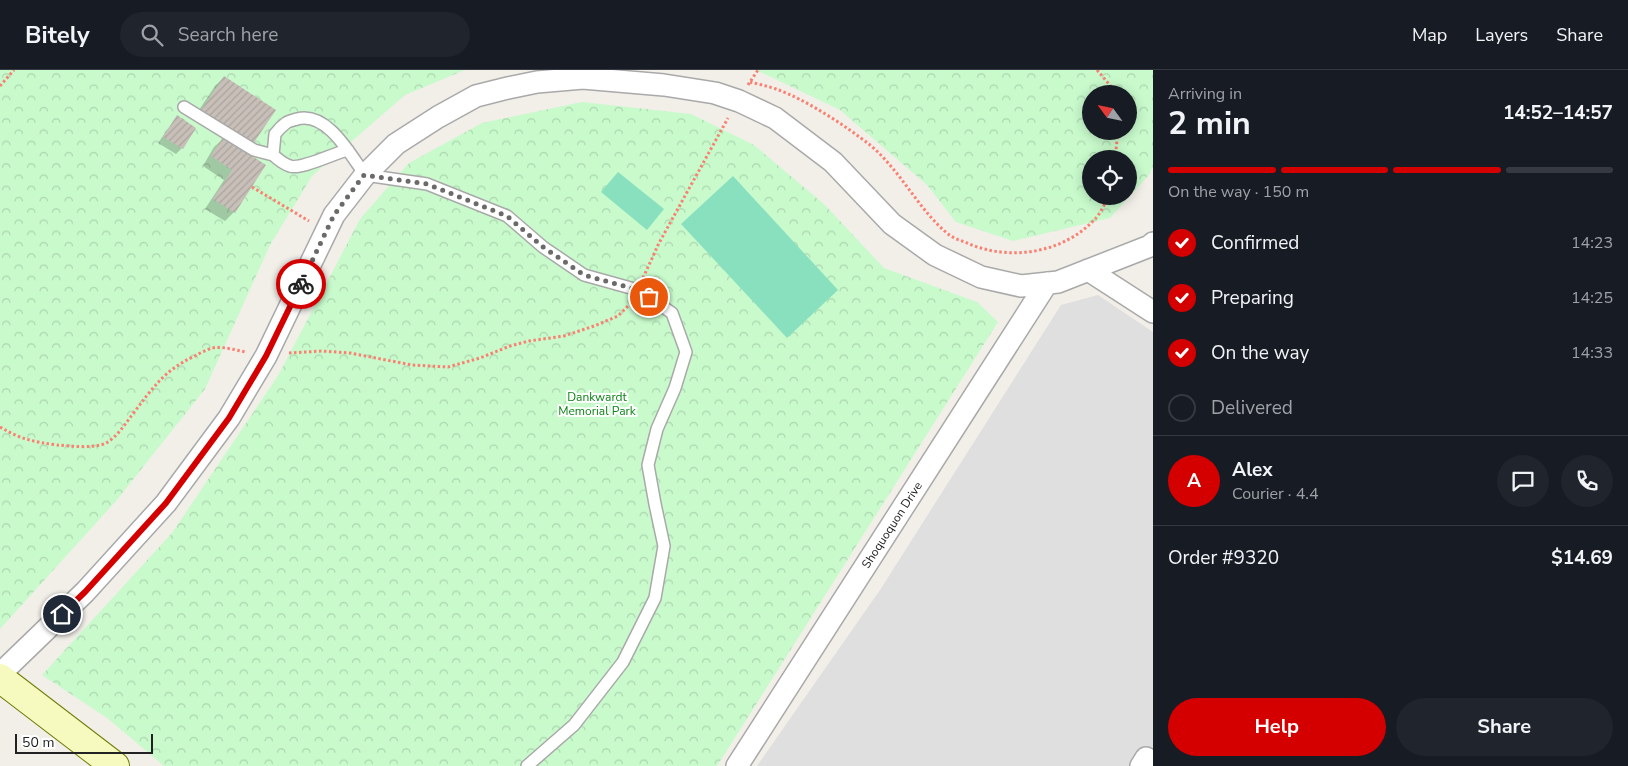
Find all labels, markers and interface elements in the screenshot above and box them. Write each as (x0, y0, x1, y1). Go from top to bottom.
search box (120, 12, 470, 57)
text: Bitely (25, 19, 90, 51)
icon: search (138, 21, 166, 49)
text: Search here (178, 22, 278, 48)
text: Map (1412, 23, 1447, 47)
text: Layers (1475, 23, 1528, 47)
text: Share (1556, 23, 1603, 47)
text: Arriving in (1168, 83, 1242, 105)
north arrow (1082, 85, 1138, 140)
map controls (1082, 85, 1137, 205)
text: 14:52–14:57 (1503, 100, 1613, 126)
text: 2 min (1168, 102, 1251, 145)
button: locate (1082, 150, 1137, 205)
text: On the way · 150 m (1168, 181, 1309, 203)
icon: check (1168, 229, 1196, 257)
text: Confirmed (1211, 230, 1299, 256)
text: 14:23 (1571, 232, 1613, 254)
courier (276, 259, 326, 309)
icon: bike (287, 270, 315, 298)
pin (628, 276, 670, 318)
icon: bag (635, 283, 663, 311)
icon: check (1168, 284, 1196, 312)
text: Preparing (1211, 285, 1294, 311)
text: 14:25 (1571, 287, 1613, 309)
icon: check (1168, 339, 1196, 367)
text: On the way (1211, 340, 1309, 366)
text: 14:33 (1571, 342, 1613, 364)
park label: Dankwardt Memorial Park (558, 389, 637, 419)
text: Delivered (1211, 395, 1293, 421)
button: chat (1497, 455, 1549, 507)
button: phone (1561, 455, 1613, 507)
text: Alex (1232, 457, 1273, 483)
text: A (1187, 468, 1201, 494)
street label: Shoquoquon Drive (858, 479, 926, 571)
text: Courier · 4.4 (1232, 483, 1318, 505)
text: Order #9320 (1168, 545, 1279, 571)
text: $14.69 (1551, 545, 1613, 571)
pin (41, 593, 83, 635)
icon: home (48, 600, 76, 628)
button: Help (1168, 698, 1386, 756)
button: Share (1396, 698, 1613, 756)
scale bar (15, 731, 152, 754)
text: 50 m (22, 733, 54, 752)

